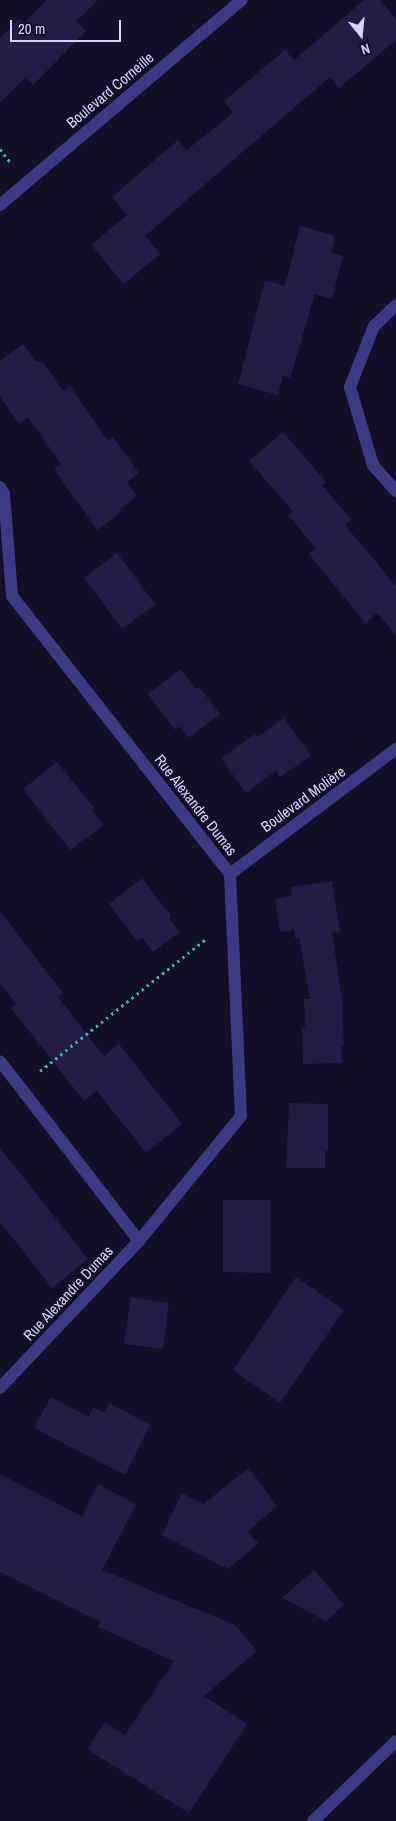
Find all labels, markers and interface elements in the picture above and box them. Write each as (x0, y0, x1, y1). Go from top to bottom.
scale bar (12, 10, 124, 42)
north arrow (336, 10, 386, 60)
text: 20 m (18, 18, 45, 39)
text: N (359, 40, 372, 59)
street label: Boulevard Corneille (63, 48, 157, 132)
street label: Rue Alexandre Dumas (151, 751, 241, 859)
street label: Boulevard Molière (257, 762, 349, 836)
street label: Rue Alexandre Dumas (19, 1242, 117, 1344)

